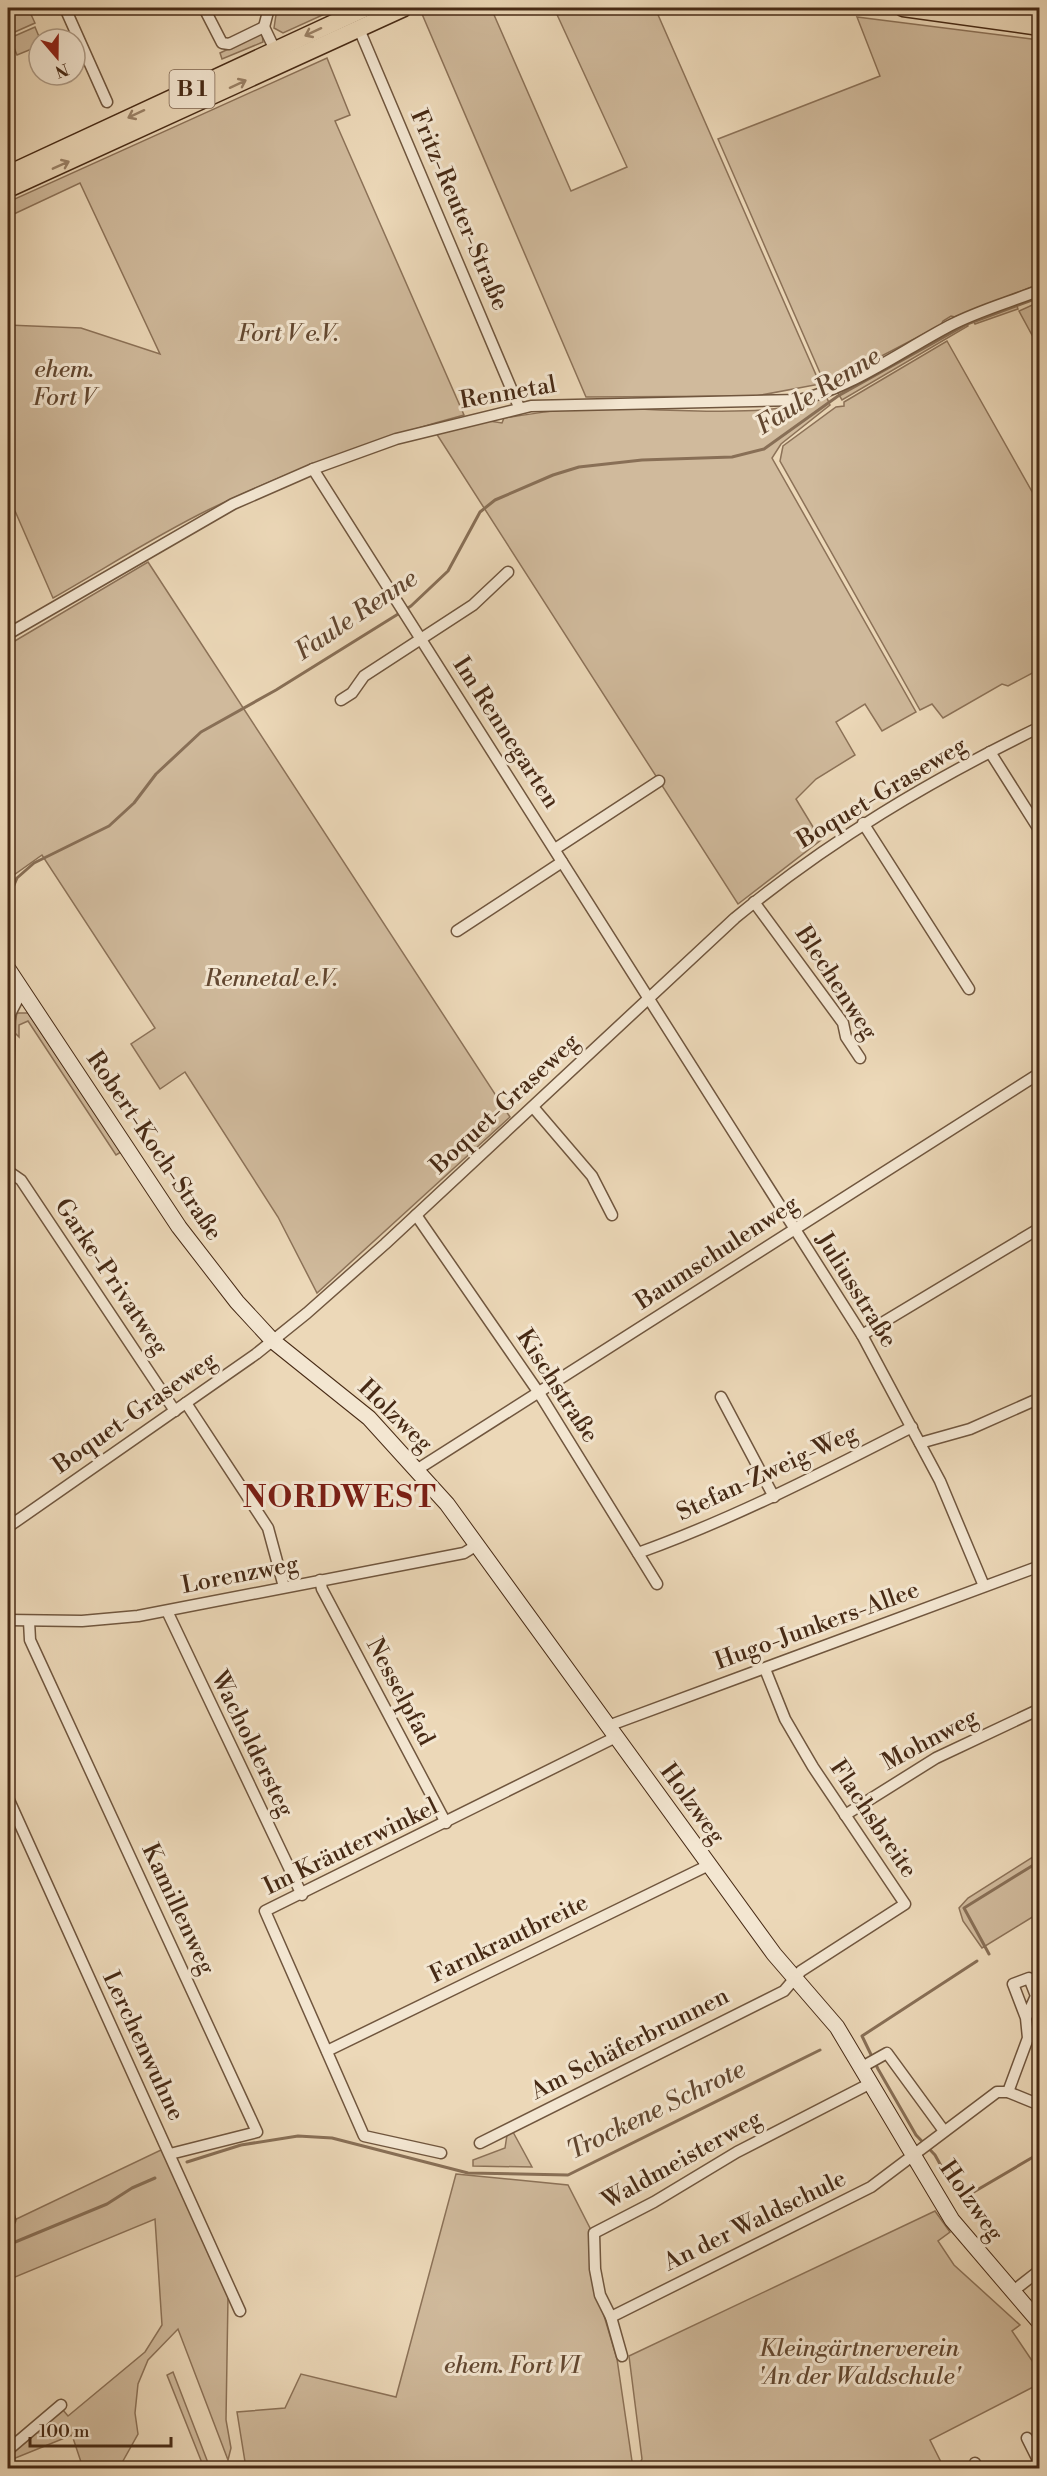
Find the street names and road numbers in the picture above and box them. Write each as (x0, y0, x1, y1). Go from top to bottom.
road number: B 1 (170, 70, 214, 108)
street label: Fritz-Reuter-Straße (403, 105, 515, 315)
street label: Rennetal (457, 370, 559, 416)
street label: Im Rennegarten (446, 652, 566, 814)
street label: Boquet-Graseweg (791, 730, 973, 856)
street label: Blechenweg (788, 920, 884, 1046)
street label: Boquet-Graseweg (423, 1027, 586, 1182)
street label: Robert-Koch-Straße (79, 1046, 229, 1246)
street label: Baumschulenweg (629, 1189, 805, 1317)
street label: Garke-Privatweg (48, 1193, 175, 1361)
street label: Juliusstraße (808, 1226, 903, 1353)
street label: Kischstraße (509, 1324, 605, 1448)
street label: Boquet-Graseweg (46, 1345, 223, 1481)
street label: Holzweg (351, 1373, 439, 1459)
street label: Stefan-Zweig-Weg (672, 1418, 863, 1528)
street label: Lorenzweg (179, 1549, 302, 1601)
street label: Hugo-Junkers-Allee (711, 1575, 923, 1677)
street label: Nesselpfad (359, 1633, 441, 1751)
street label: Wacholdersteg (203, 1665, 301, 1822)
street label: Mohnweg (877, 1702, 984, 1778)
street label: Flachsbreite (823, 1754, 923, 1884)
street label: Holzweg (653, 1758, 732, 1851)
street label: Im Kräuterwinkel (259, 1792, 443, 1902)
street label: Kamillenweg (135, 1839, 222, 1980)
street label: Farnkrautbreite (425, 1888, 593, 1990)
street label: Lerchenwuhne (95, 1966, 191, 2126)
street label: Am Schäferbrunnen (525, 1981, 734, 2107)
street label: Waldmeisterweg (596, 2104, 767, 2217)
street label: Holzweg (932, 2155, 1010, 2248)
street label: An der Waldschule (658, 2164, 851, 2279)

